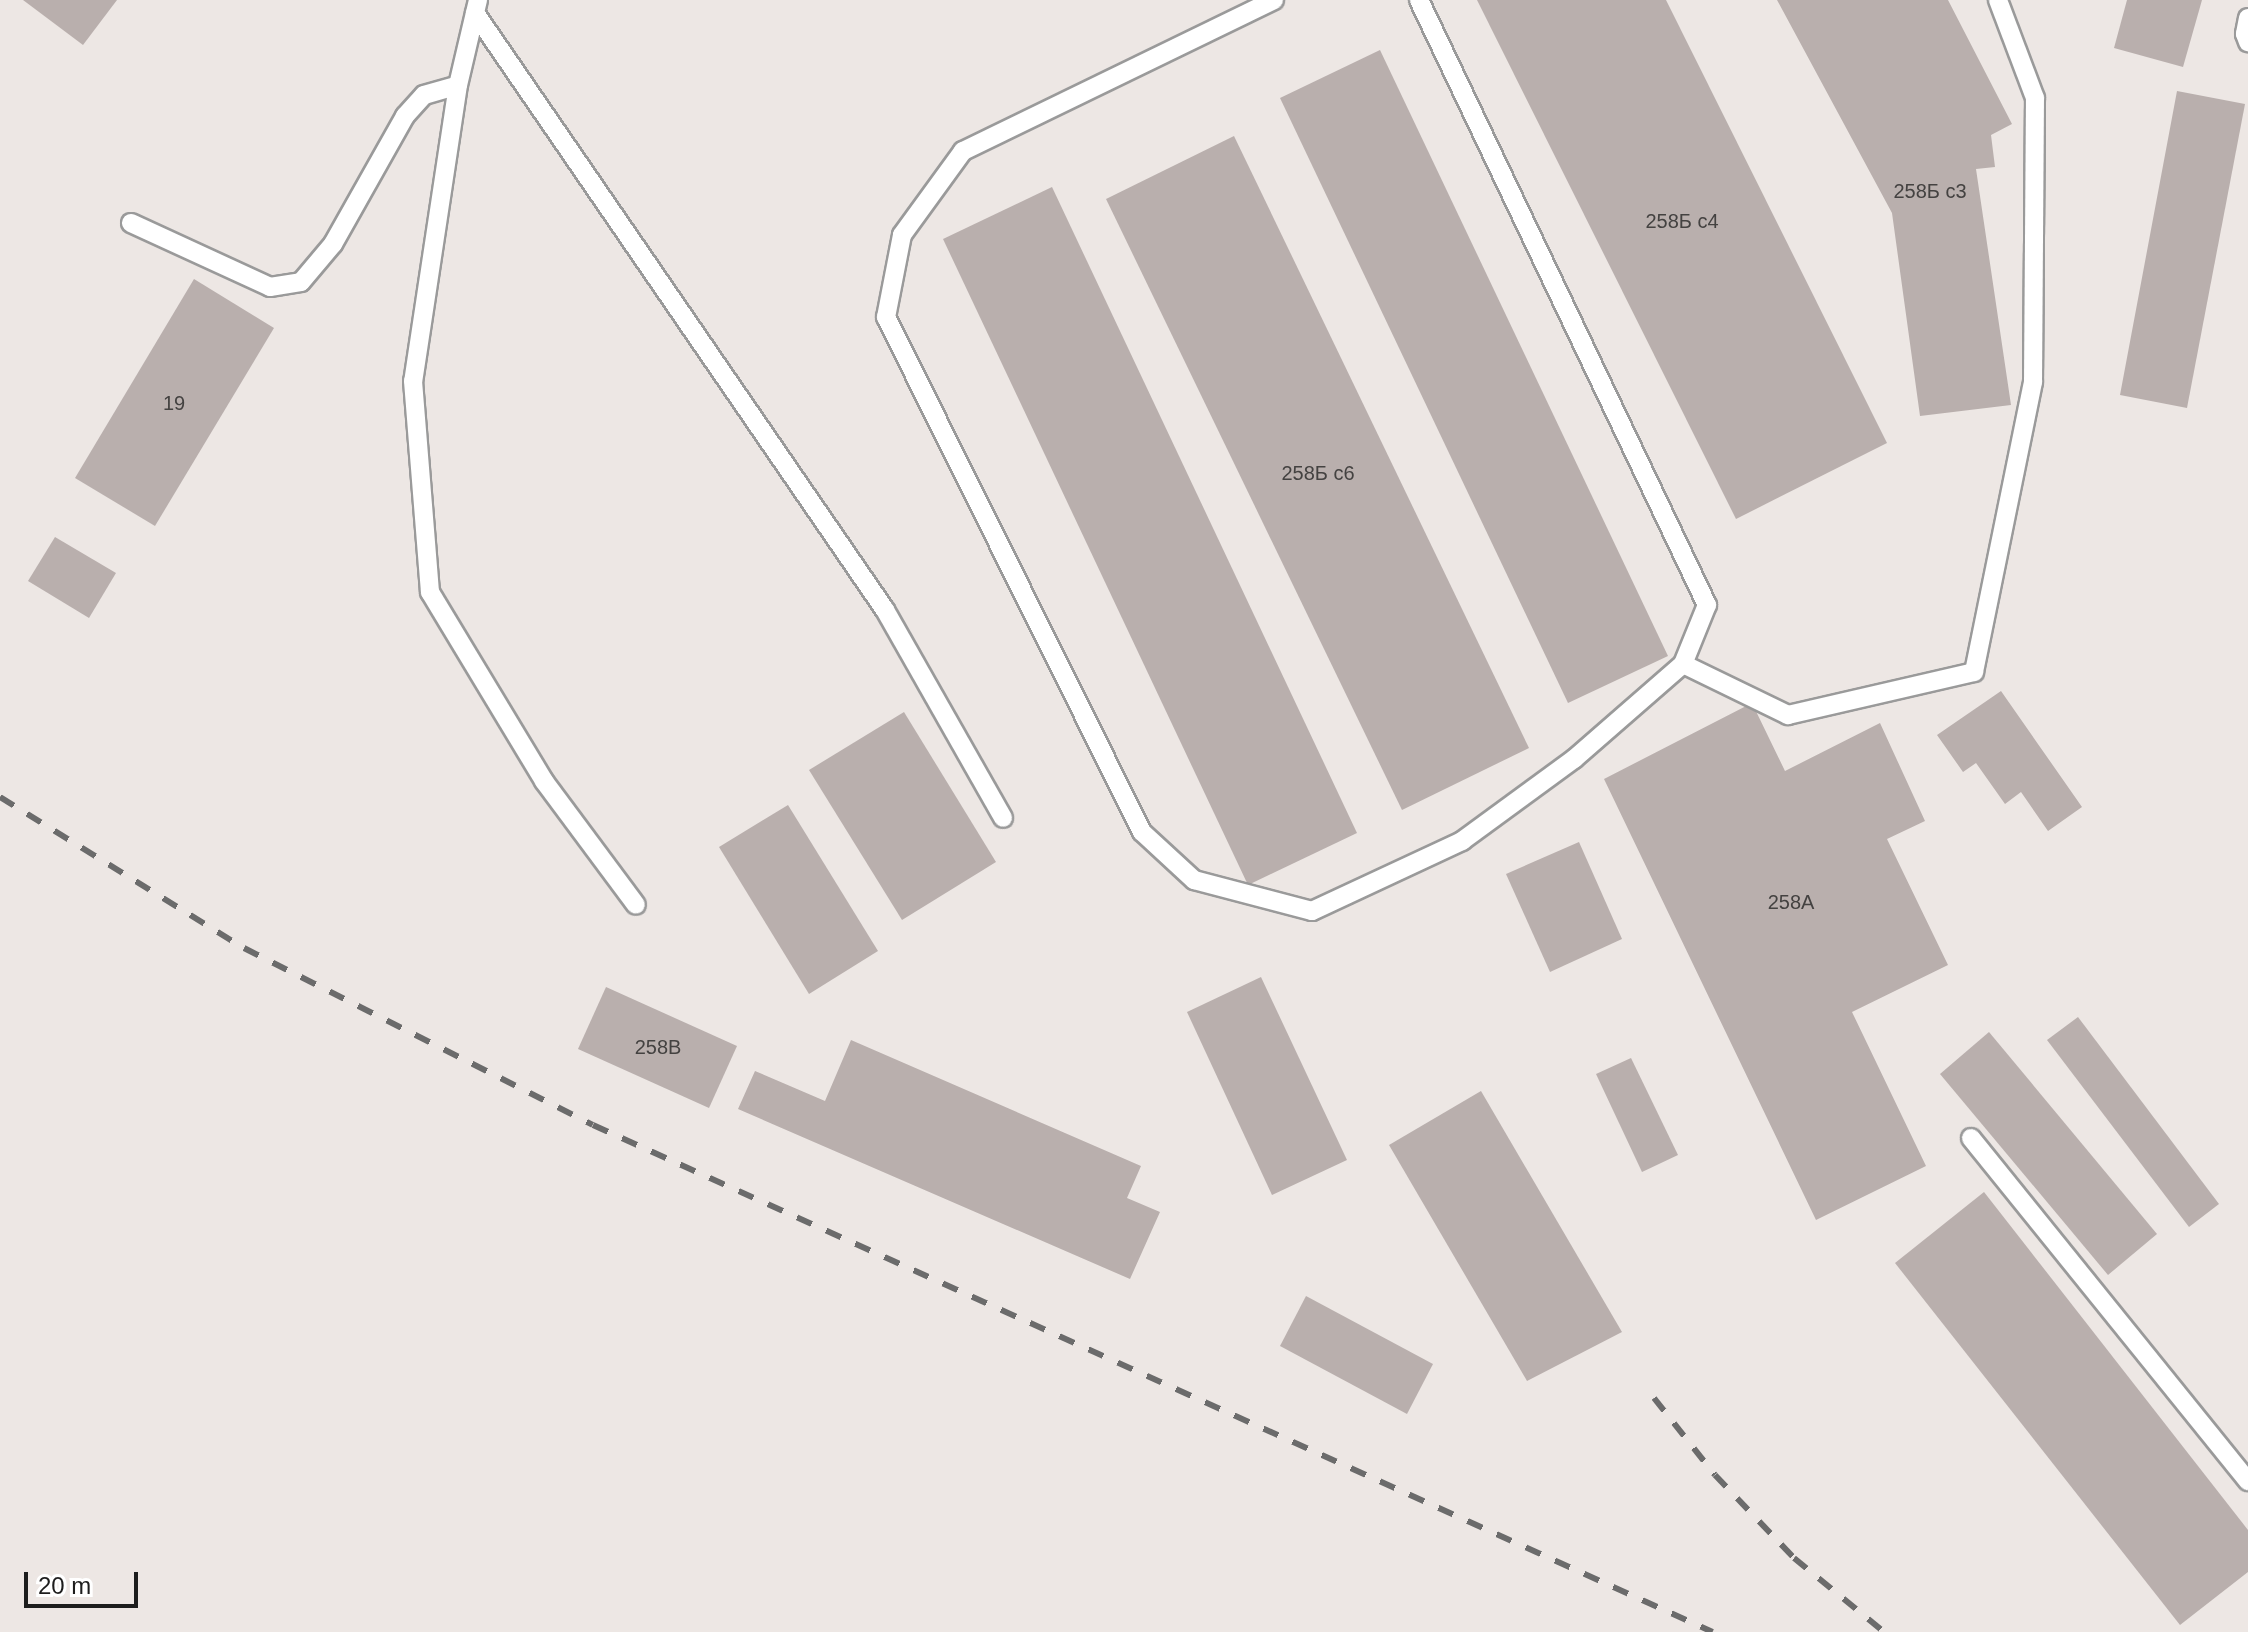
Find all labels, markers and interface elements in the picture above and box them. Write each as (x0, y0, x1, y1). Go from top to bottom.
house number: 258Б с3 (1893, 179, 1967, 203)
house number: 258Б с4 (1645, 209, 1719, 233)
house number: 19 (163, 391, 185, 415)
house number: 258Б с6 (1281, 461, 1355, 485)
house number: 258А (1768, 890, 1814, 914)
house number: 258В (635, 1035, 681, 1059)
scale bar (28, 1556, 142, 1606)
text: 20 m (38, 1572, 91, 1599)

